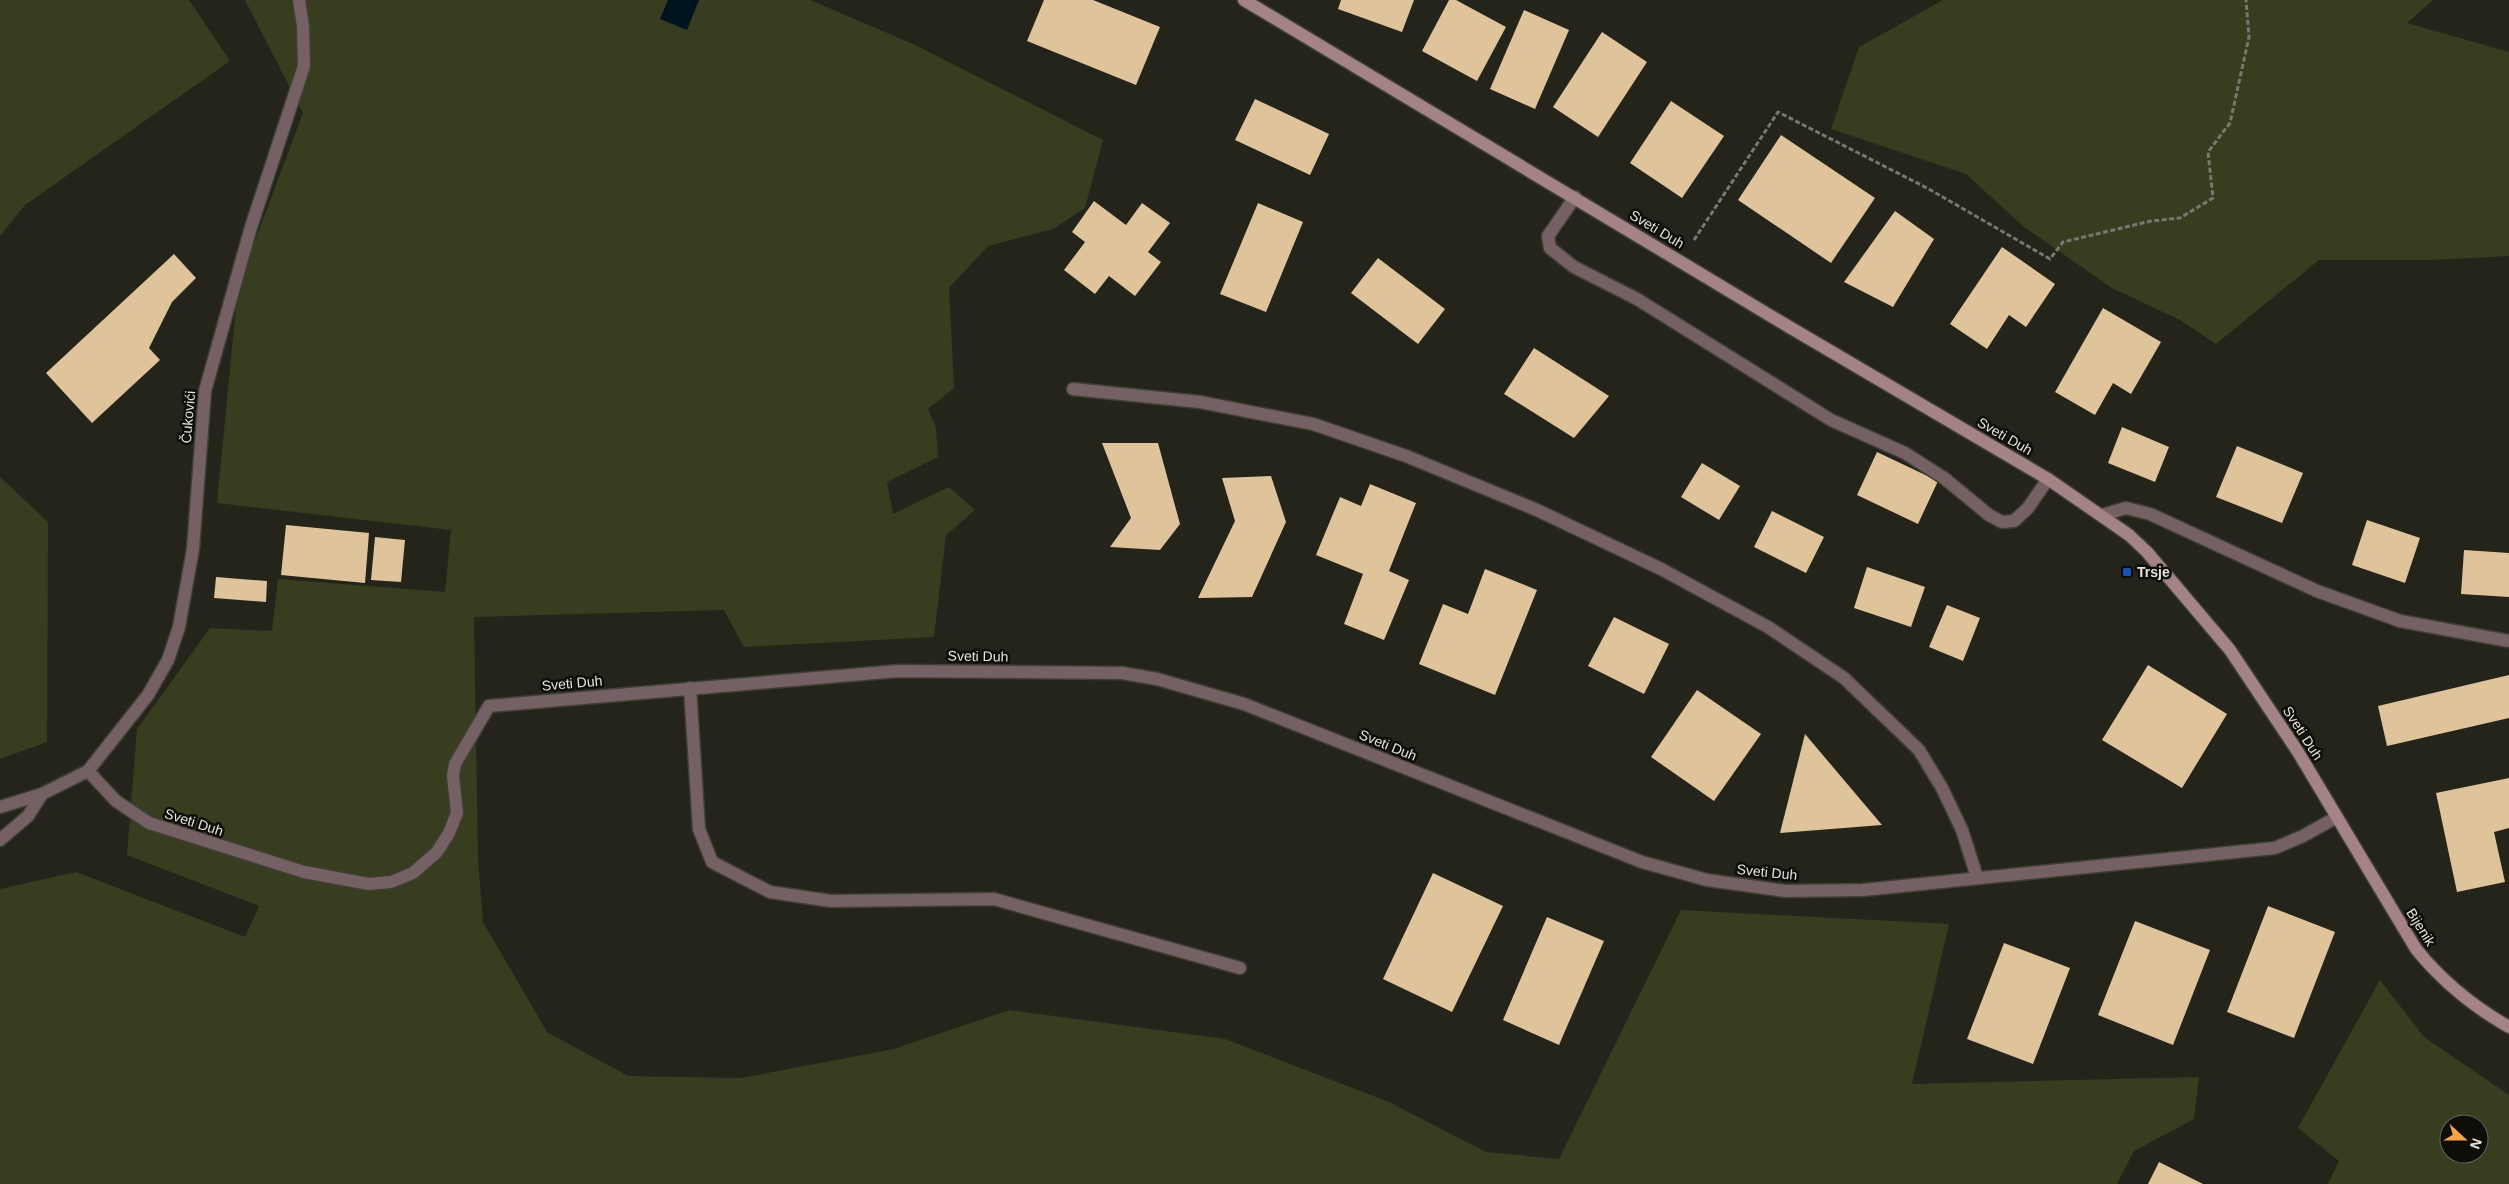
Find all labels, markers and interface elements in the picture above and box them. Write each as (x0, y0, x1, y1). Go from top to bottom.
street label: Sveti Duh (1627, 207, 1687, 251)
street label: Čukovići (178, 390, 198, 444)
street label: Sveti Duh (1975, 414, 2035, 458)
place label: Trsje (2137, 564, 2170, 580)
marker: Trsje (2121, 566, 2133, 578)
street label: Sveti Duh (948, 647, 1008, 665)
street label: Sveti Duh (541, 672, 603, 694)
street label: Sveti Duh (2280, 703, 2326, 763)
street label: Sveti Duh (1357, 726, 1419, 764)
street label: Sveti Duh (163, 805, 225, 839)
street label: Sveti Duh (1736, 861, 1798, 883)
street label: Bijenik (2403, 905, 2439, 950)
north arrow (2439, 1114, 2489, 1164)
text: N (2467, 1136, 2485, 1151)

